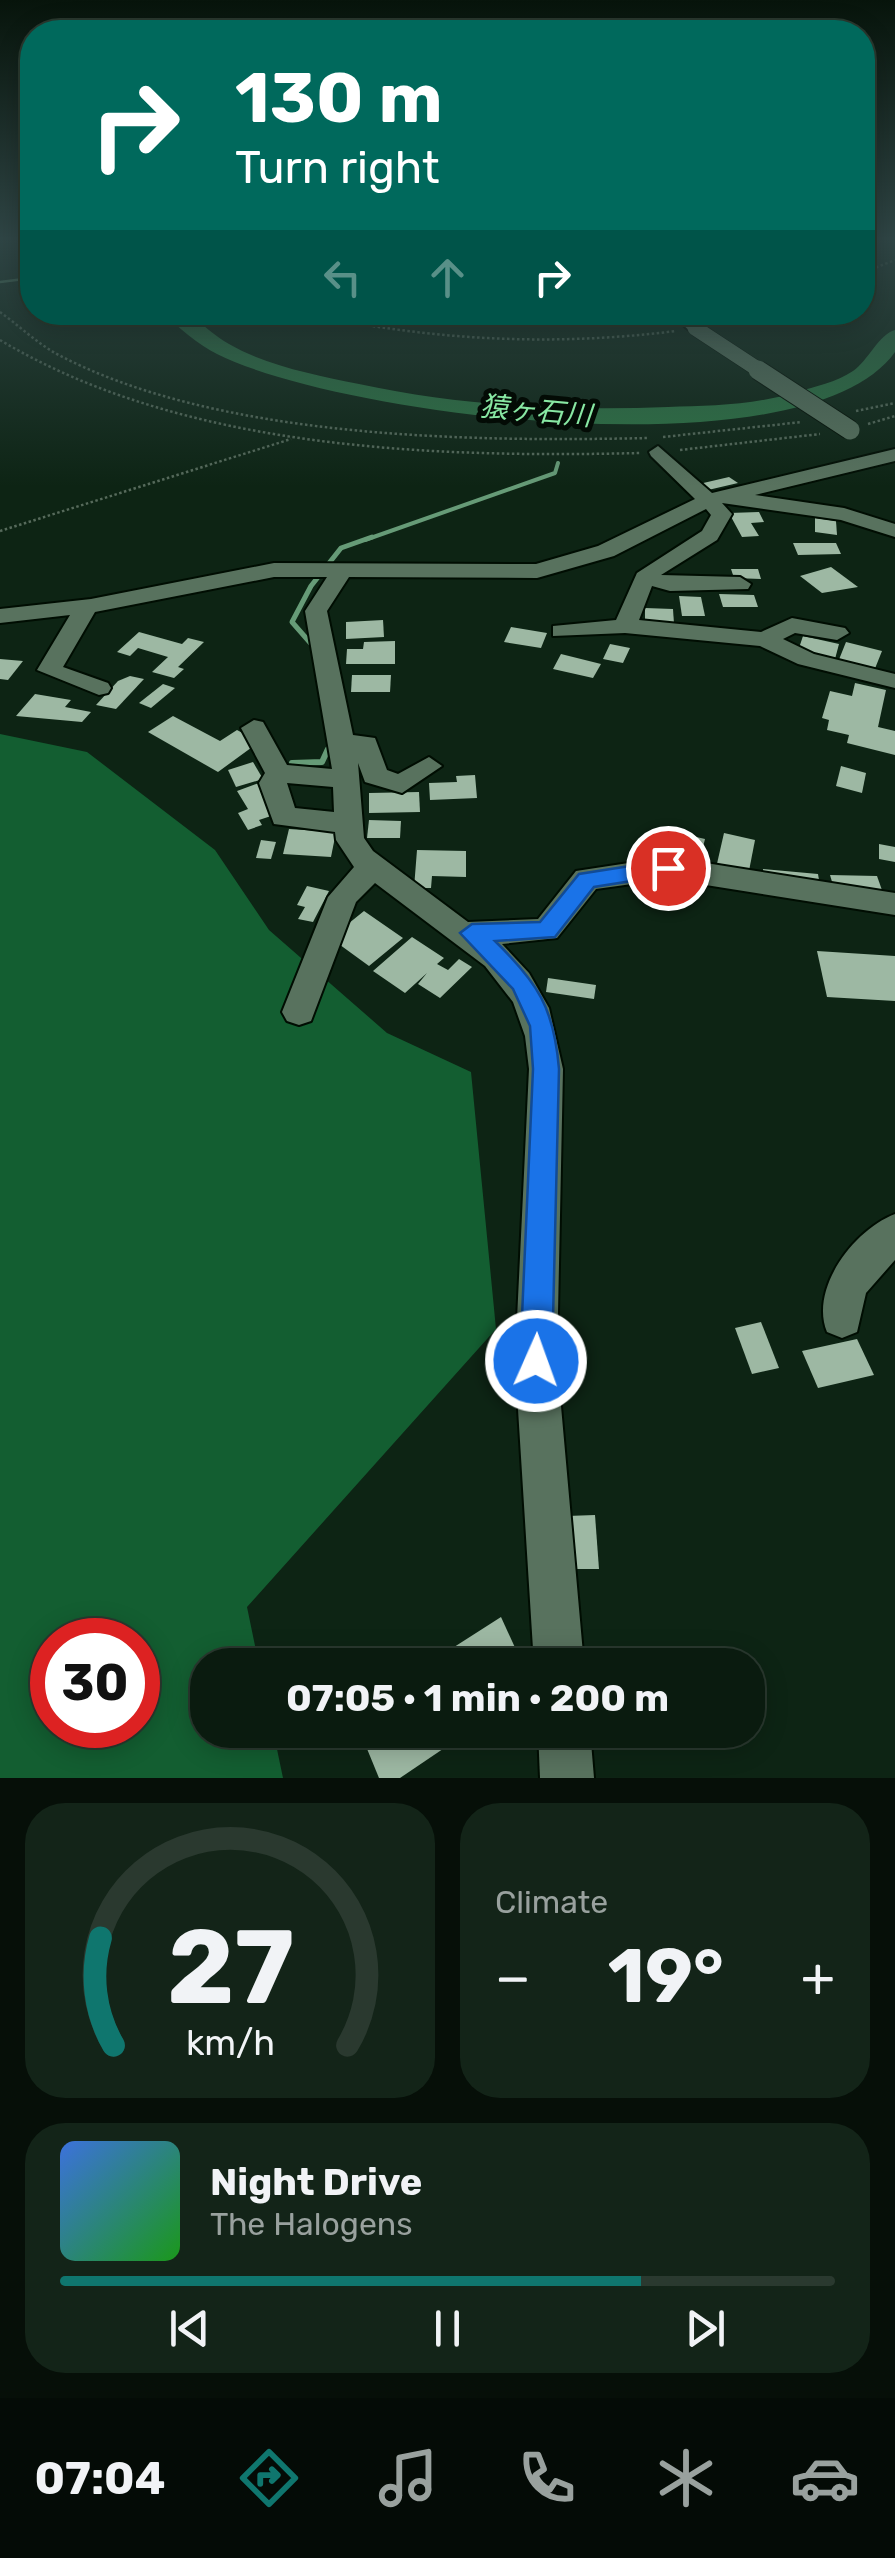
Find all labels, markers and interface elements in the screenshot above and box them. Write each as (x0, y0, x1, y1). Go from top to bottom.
text: 130 m (235, 57, 443, 140)
icon: right (70, 60, 200, 190)
text: Turn right (235, 141, 439, 194)
icon: left (315, 250, 370, 305)
icon: ahead (420, 250, 475, 305)
icon: right (525, 250, 580, 305)
water label: 猿ヶ石川 (479, 390, 596, 433)
pin (626, 826, 711, 911)
icon: arrive (641, 841, 696, 896)
position arrow (484, 1309, 588, 1413)
speed limit sign: 30 (30, 1618, 160, 1748)
text: 07:05 · 1 min · 200 m (286, 1675, 669, 1721)
text: Climate (495, 1883, 608, 1921)
text: 27 (166, 1906, 294, 2029)
text: 19° (608, 1932, 724, 2021)
text: − (495, 1945, 531, 2010)
text: + (801, 1945, 835, 2010)
text: km/h (185, 2022, 275, 2064)
text: Night Drive (210, 2159, 422, 2205)
text: The Halogens (210, 2205, 413, 2243)
icon: previous (162, 2301, 217, 2356)
icon: pause (420, 2301, 475, 2356)
icon: next (678, 2301, 733, 2356)
icon: directions (234, 2443, 304, 2513)
icon: music (373, 2443, 443, 2513)
icon: phone (512, 2443, 582, 2513)
icon: climate (651, 2443, 721, 2513)
icon: car (790, 2443, 860, 2513)
text: 07:04 (35, 2452, 165, 2505)

